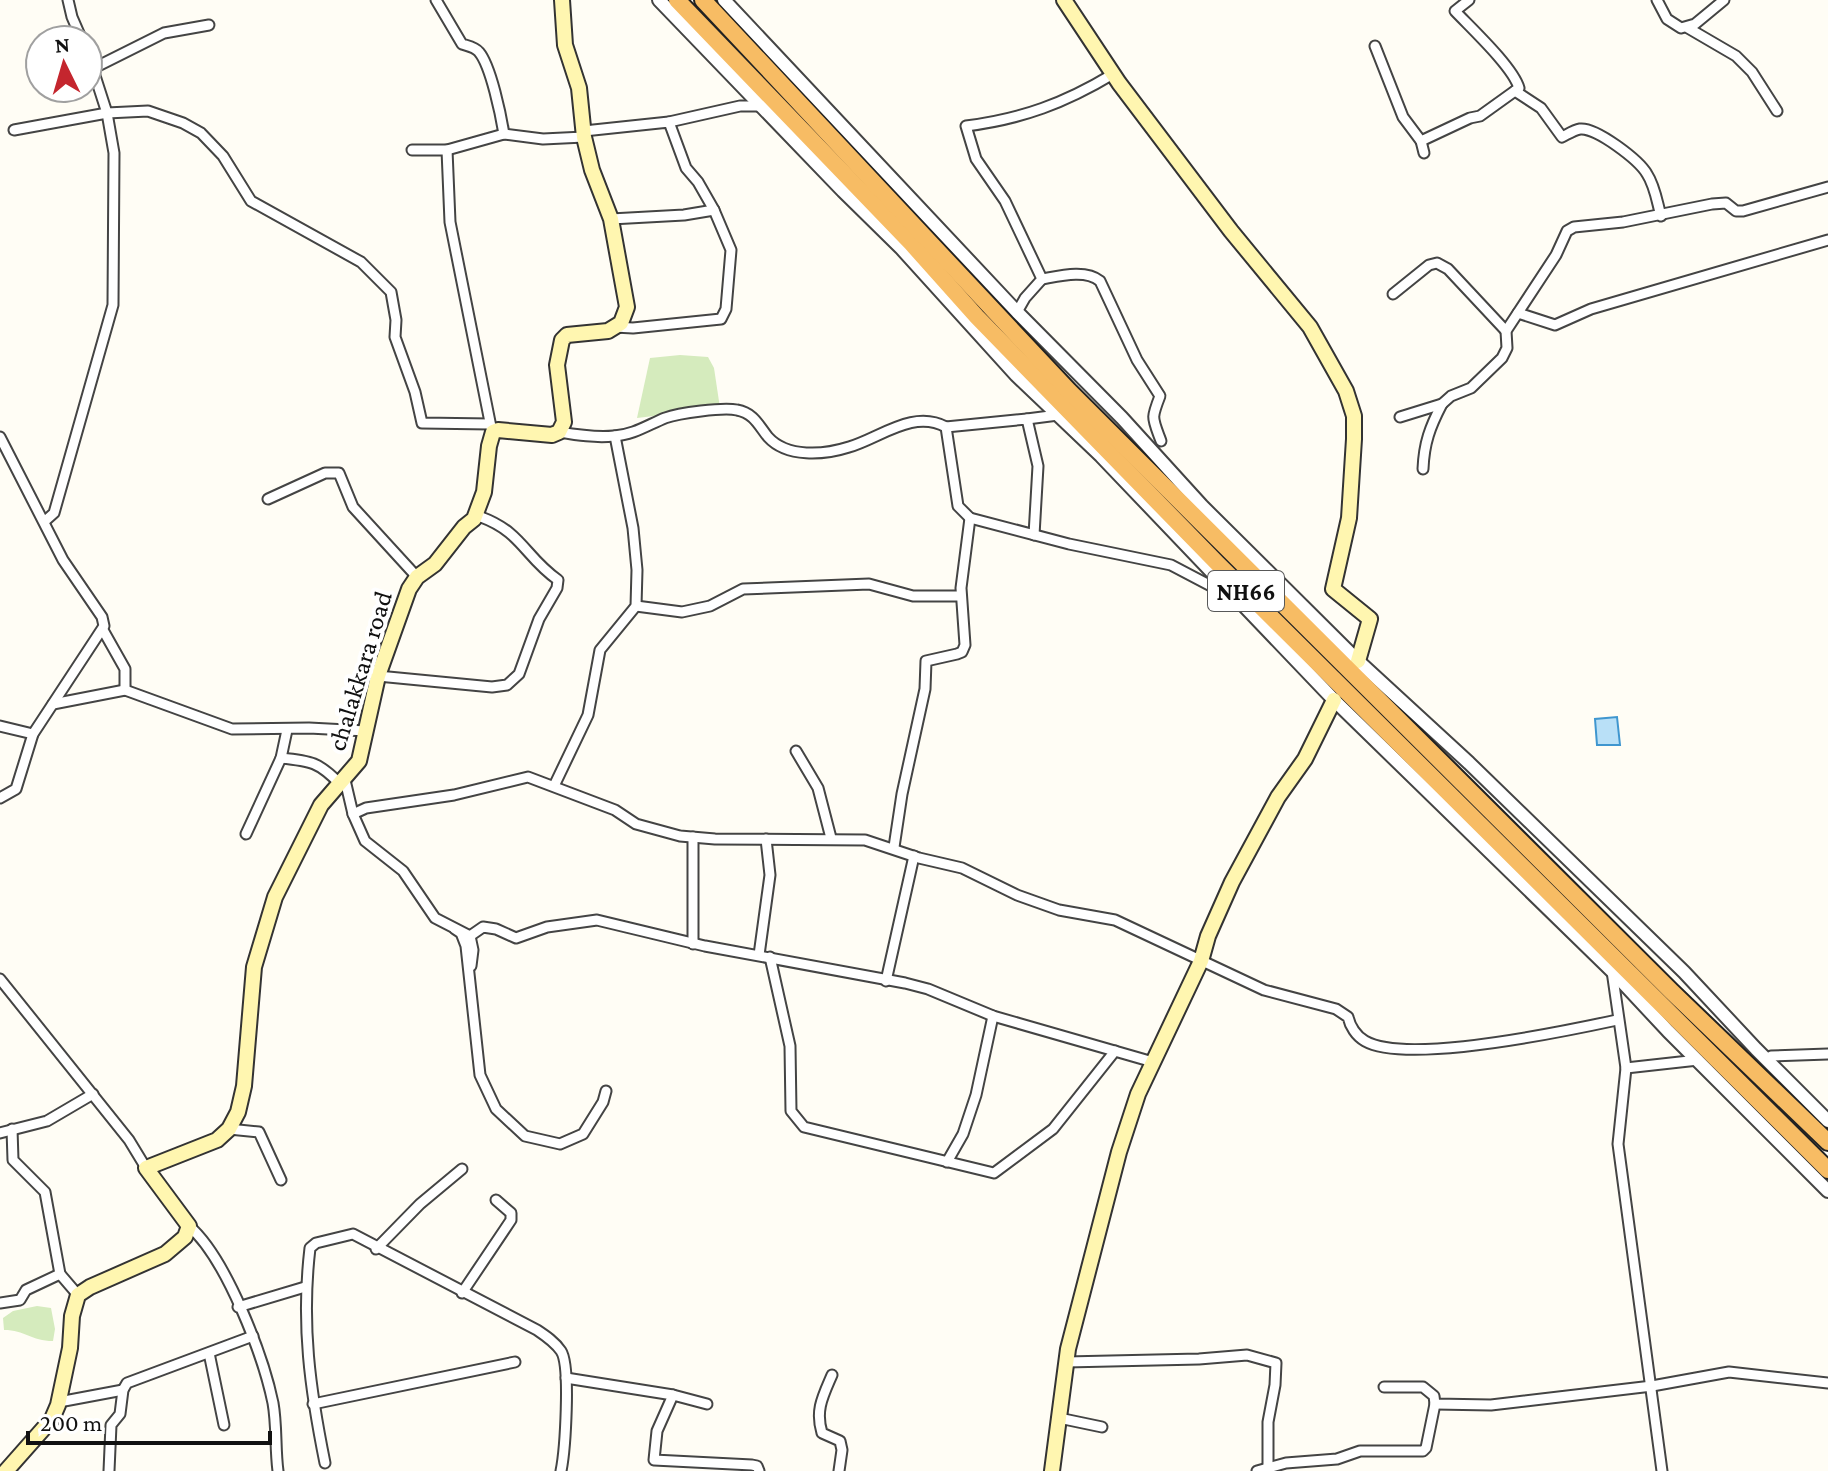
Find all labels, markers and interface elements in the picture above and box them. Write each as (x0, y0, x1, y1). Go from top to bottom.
north arrow (24, 24, 104, 104)
text: N (54, 31, 71, 58)
road number: NH66 (1208, 571, 1284, 611)
street label: chalakkara road (322, 587, 398, 754)
scale bar (28, 1395, 270, 1445)
text: 200 m (40, 1409, 102, 1436)

